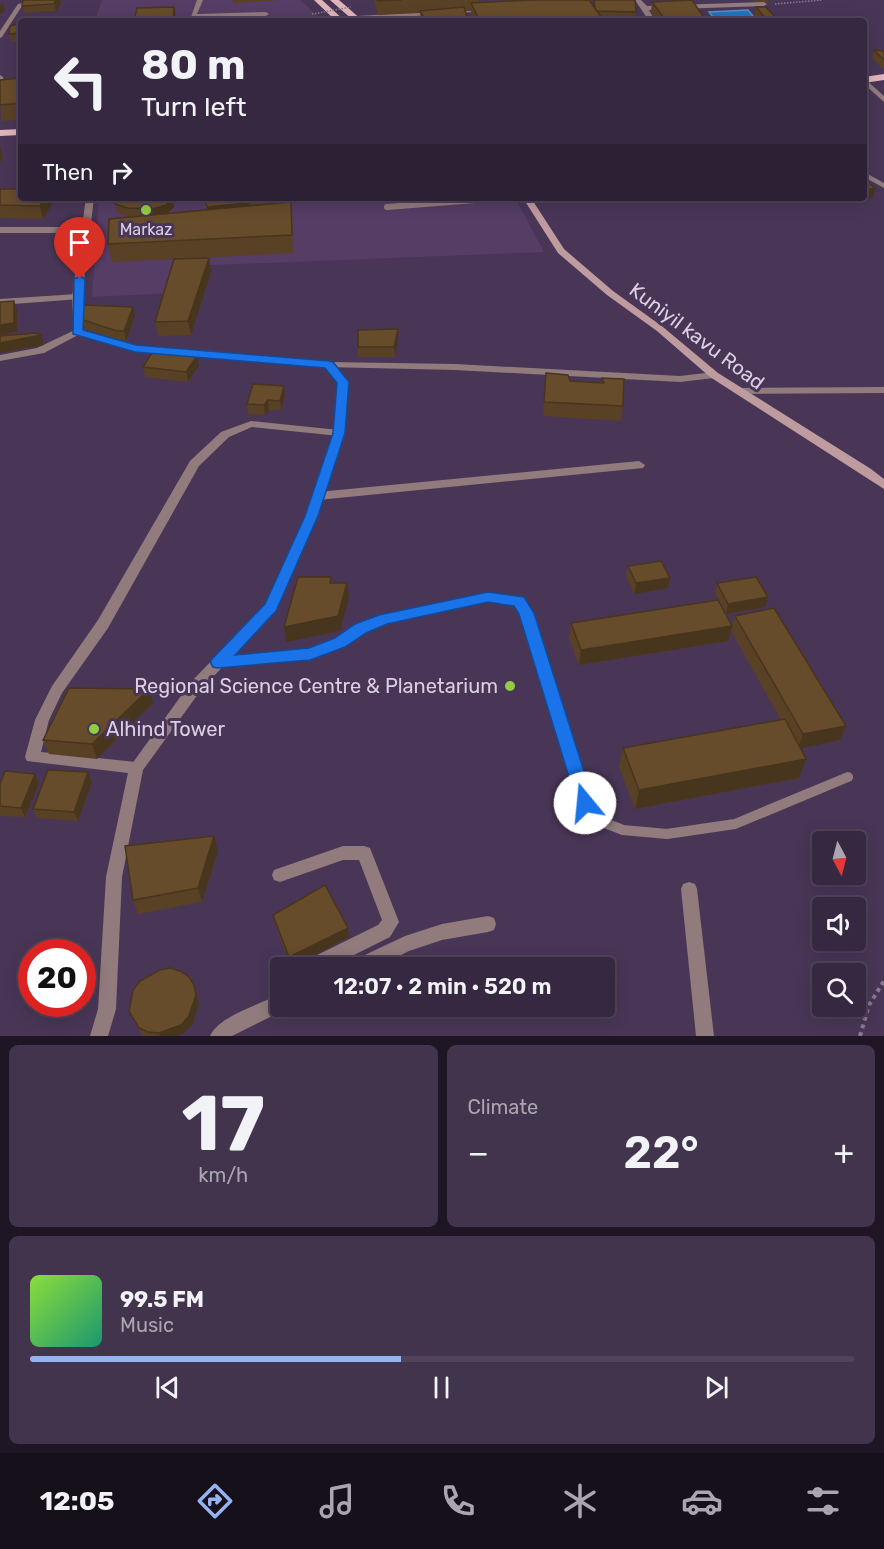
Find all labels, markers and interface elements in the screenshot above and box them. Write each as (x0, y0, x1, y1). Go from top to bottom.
text: 80 m (141, 40, 245, 90)
icon: left (42, 42, 120, 120)
text: Turn left (141, 91, 246, 123)
icon: right (105, 156, 138, 189)
text: Then (42, 159, 93, 186)
marker: Markaz (139, 203, 153, 217)
pin (54, 217, 105, 279)
place label: Markaz (120, 220, 172, 239)
icon: arrive (63, 226, 96, 259)
street label: Kuniyil kavu Road (625, 277, 769, 395)
place label: Regional Science Centre & Planetarium (134, 674, 498, 698)
marker: Regional Science Centre & Planetarium (503, 679, 517, 693)
place label: Alhind Tower (106, 717, 226, 741)
marker: Alhind Tower (87, 722, 101, 736)
position arrow (553, 771, 617, 835)
north arrow (812, 831, 866, 885)
map controls (812, 831, 866, 1017)
button: sound (812, 897, 866, 951)
speed limit sign: 20 (18, 939, 96, 1017)
button: search (812, 963, 866, 1017)
text: 12:07 · 2 min · 520 m (334, 973, 551, 1000)
text: 17 (182, 1077, 265, 1170)
text: Climate (468, 1095, 538, 1119)
text: 22° (624, 1126, 699, 1179)
text: − (468, 1133, 489, 1172)
text: + (833, 1133, 854, 1172)
text: km/h (198, 1163, 248, 1187)
text: 99.5 FM (120, 1286, 204, 1313)
text: Music (120, 1313, 174, 1337)
icon: previous (151, 1371, 184, 1404)
icon: pause (425, 1371, 458, 1404)
icon: next (700, 1371, 733, 1404)
icon: directions (194, 1480, 236, 1522)
icon: music (316, 1480, 358, 1522)
icon: phone (437, 1480, 479, 1522)
icon: climate (559, 1480, 601, 1522)
icon: car (681, 1480, 723, 1522)
icon: filters (802, 1480, 844, 1522)
text: 12:05 (40, 1485, 114, 1517)

